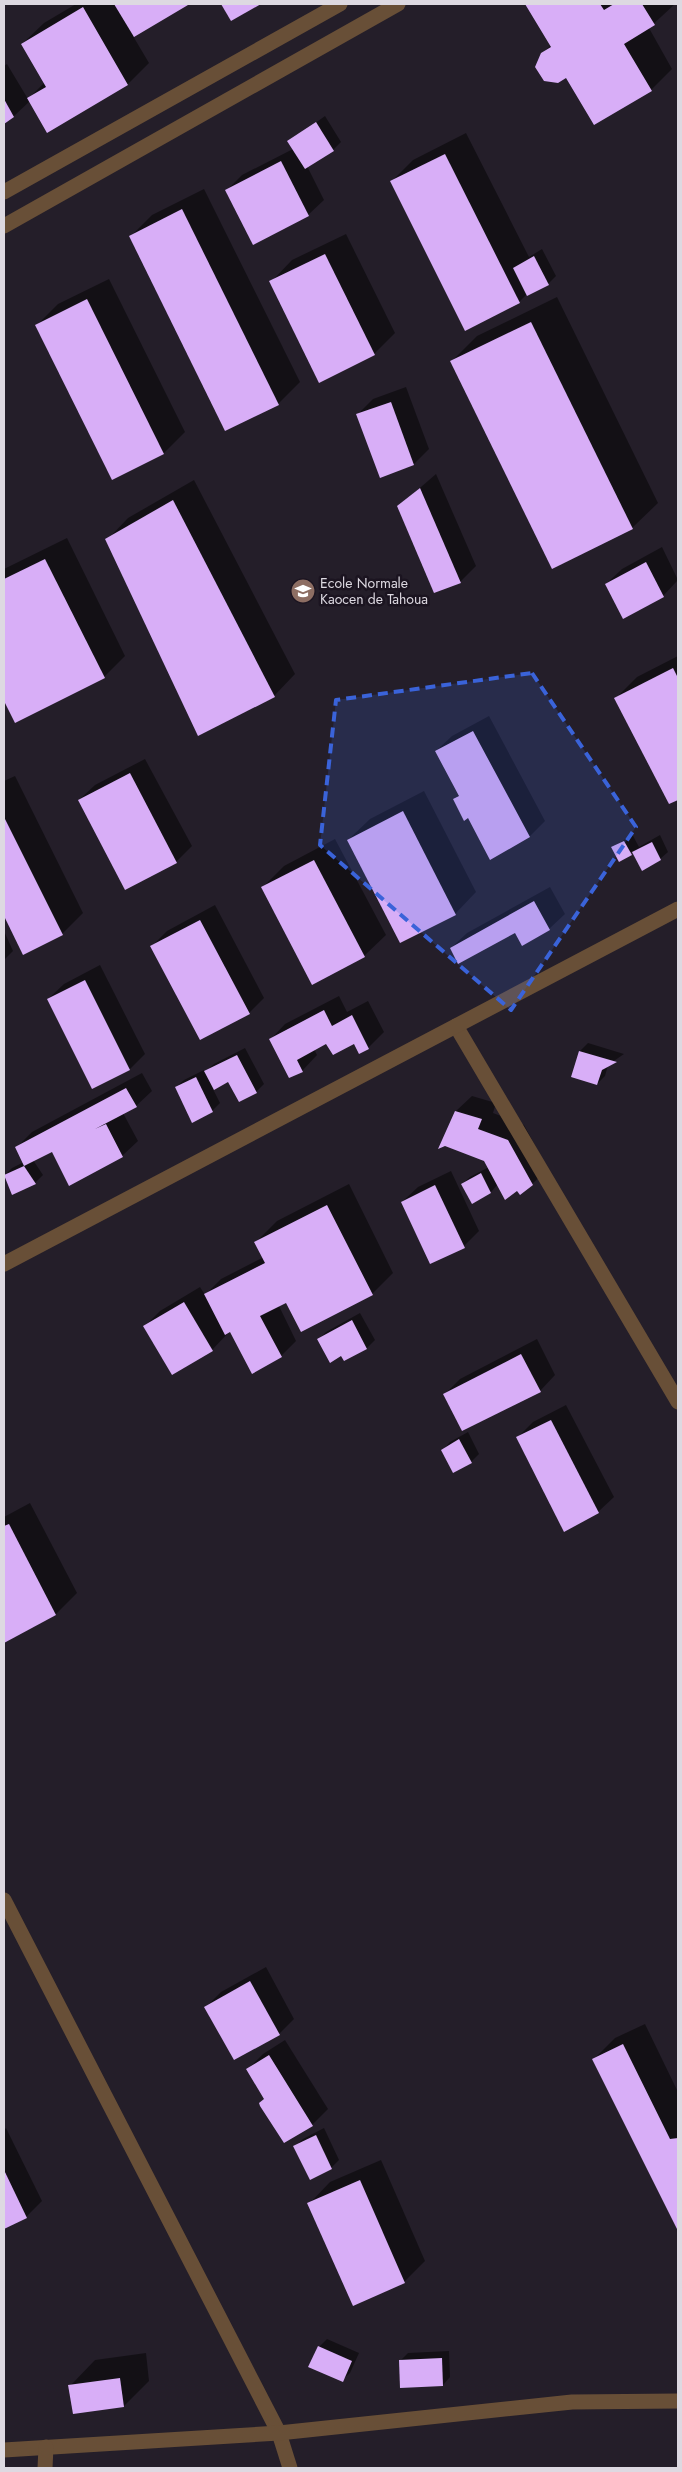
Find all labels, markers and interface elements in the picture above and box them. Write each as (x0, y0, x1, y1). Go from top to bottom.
place label: Ecole Normale Kaocen de Tahoua (320, 573, 428, 609)
school or university icon: Ecole Normale Kaocen de Tahoua (290, 578, 316, 604)

